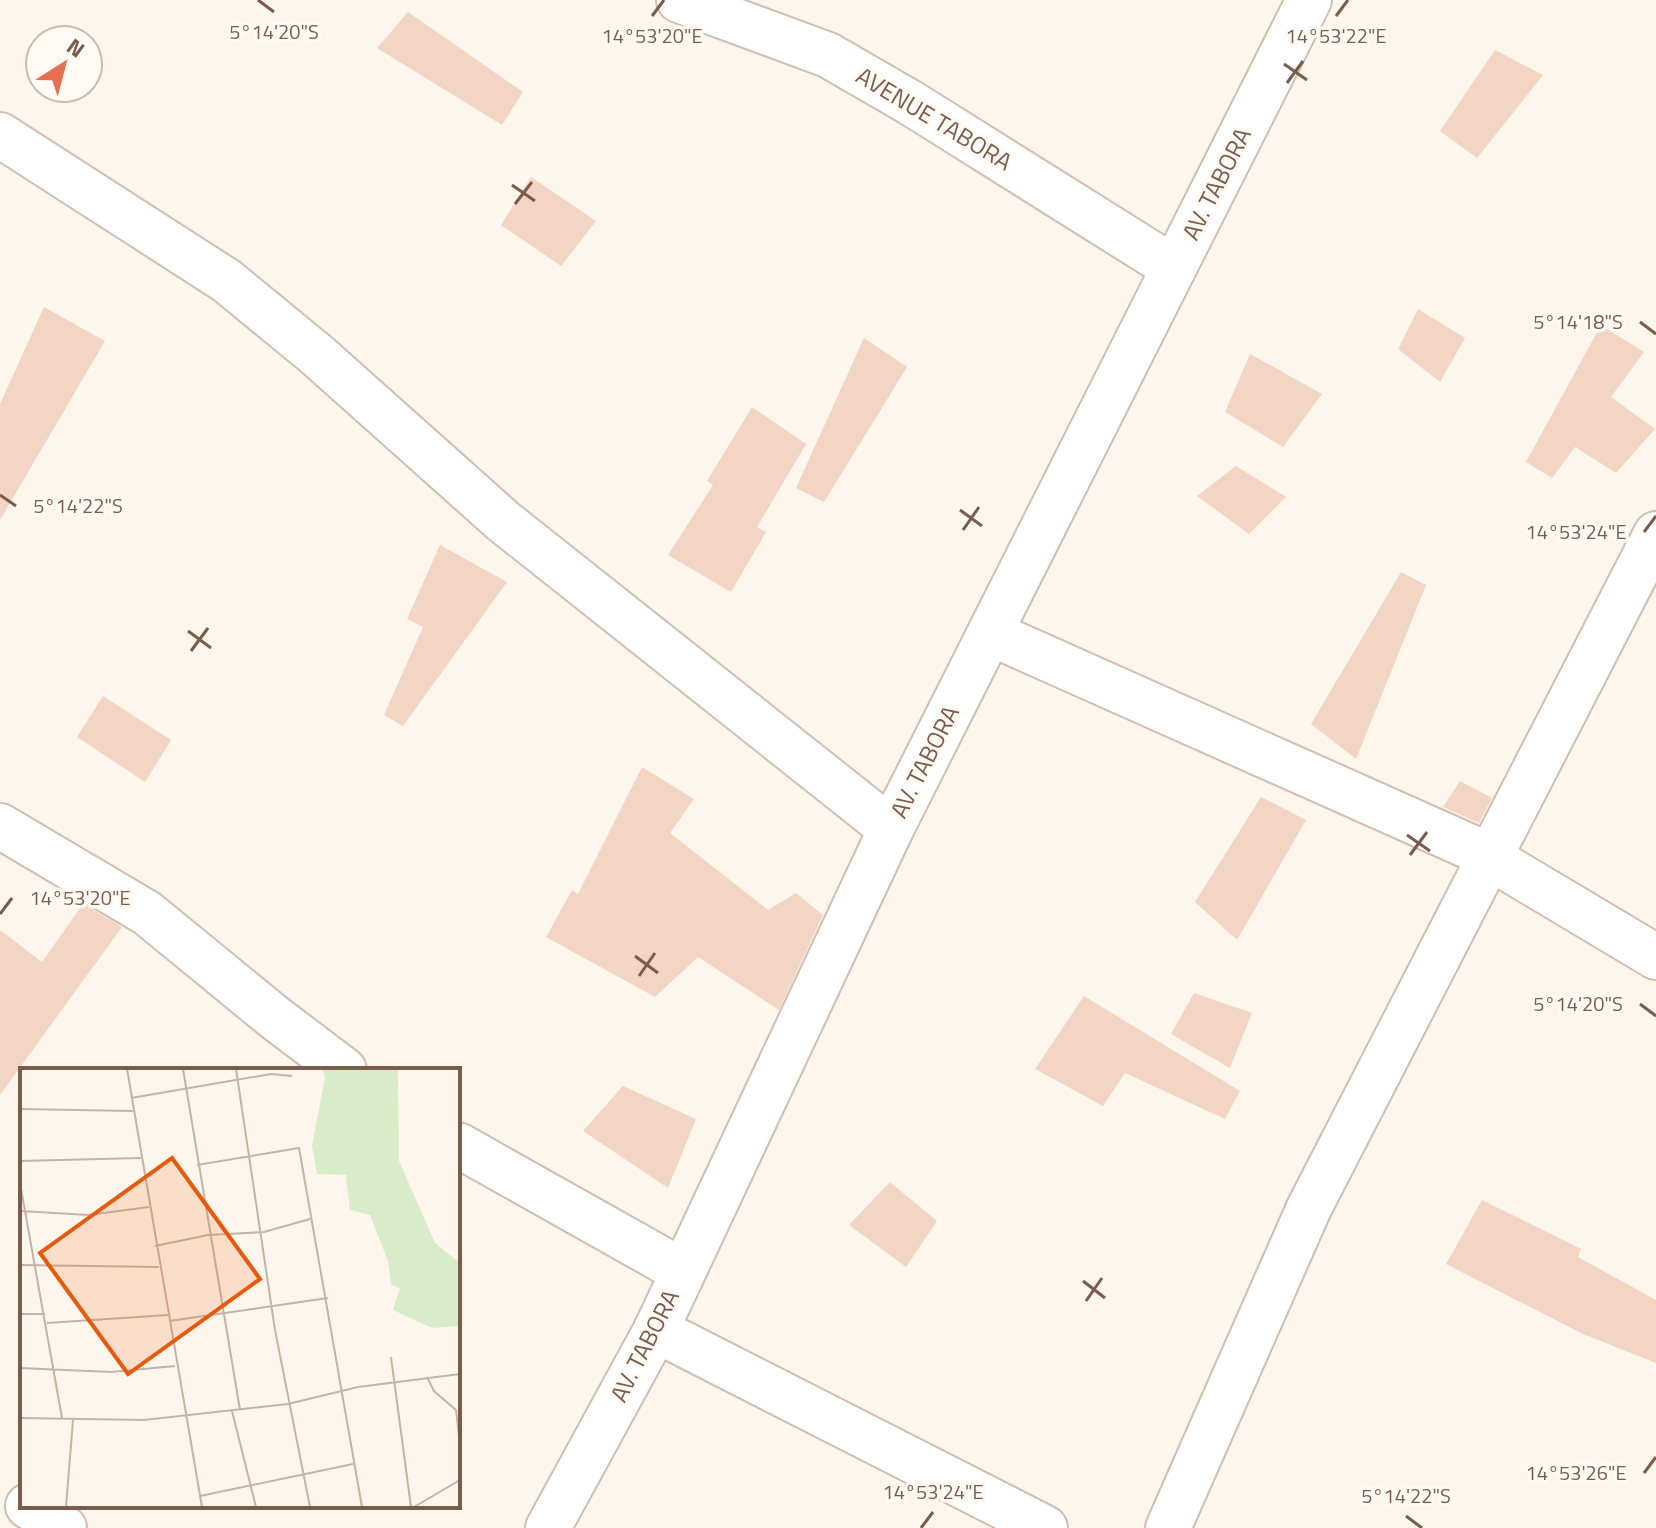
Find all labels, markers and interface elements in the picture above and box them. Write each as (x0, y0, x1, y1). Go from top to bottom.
text: 5°14'20"S (229, 16, 319, 47)
text: 14°53'20"E (601, 20, 703, 51)
text: 14°53'22"E (1285, 20, 1387, 51)
north arrow (24, 24, 104, 104)
text: N (60, 30, 92, 66)
street label: AVENUE TABORA (850, 57, 1019, 179)
street label: AV. TABORA (1172, 121, 1260, 246)
text: 5°14'18"S (1533, 306, 1623, 337)
text: 5°14'22"S (33, 490, 123, 521)
text: 14°53'24"E (1525, 516, 1627, 547)
street label: AV. TABORA (880, 699, 968, 824)
text: 14°53'20"E (29, 882, 131, 913)
text: 5°14'20"S (1533, 988, 1623, 1019)
inset map (20, 1068, 460, 1508)
street label: AV. TABORA (600, 1283, 688, 1408)
text: 14°53'26"E (1525, 1457, 1627, 1488)
text: 14°53'24"E (882, 1476, 984, 1507)
text: 5°14'22"S (1361, 1480, 1451, 1511)

